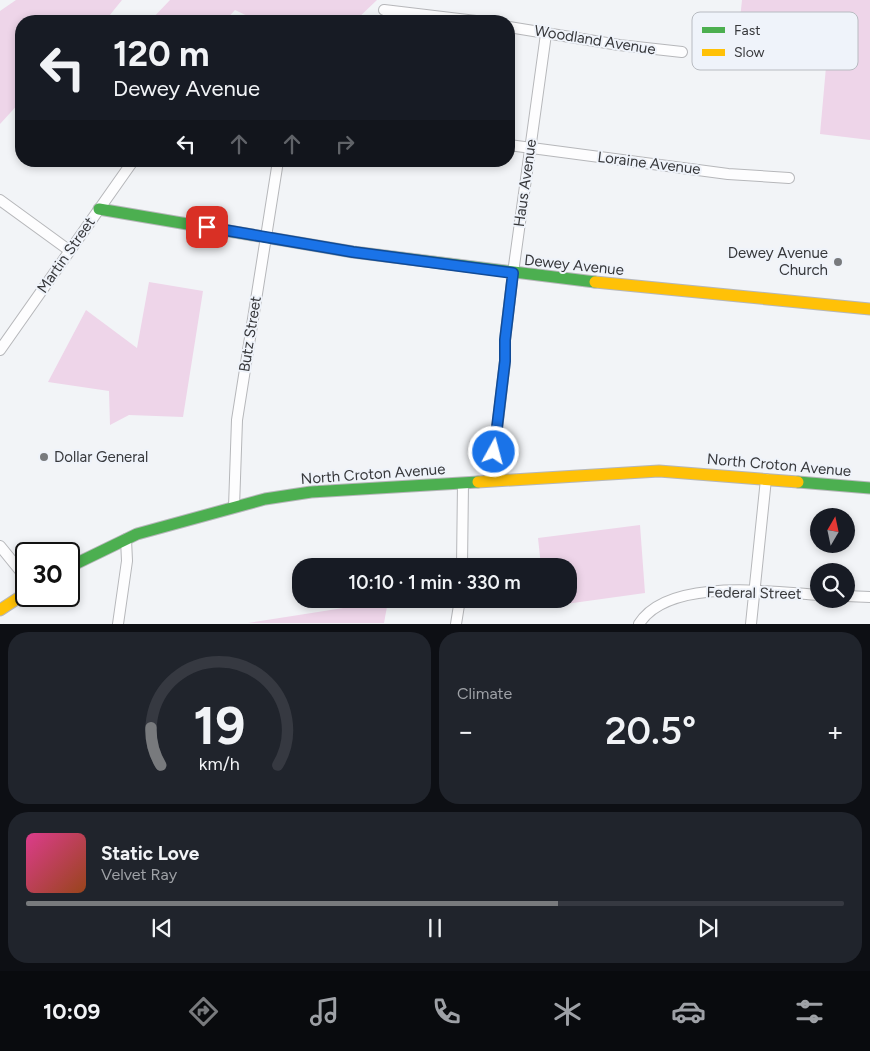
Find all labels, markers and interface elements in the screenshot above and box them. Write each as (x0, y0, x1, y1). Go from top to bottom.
legend (692, 12, 858, 70)
street label: Woodland Avenue (533, 22, 657, 58)
text: Fast (734, 22, 760, 39)
text: 120 m (113, 33, 210, 75)
icon: left (30, 35, 95, 100)
text: Slow (734, 44, 765, 61)
text: Dewey Avenue (113, 75, 260, 102)
icon: left (172, 130, 200, 158)
icon: ahead (225, 130, 253, 158)
icon: ahead (278, 130, 306, 158)
icon: right (331, 130, 359, 158)
street label: Haus Avenue (510, 138, 540, 228)
street label: Loraine Avenue (596, 148, 702, 178)
pin (186, 206, 228, 248)
street label: Martin Street (33, 213, 99, 296)
icon: arrive (193, 213, 221, 241)
place label: Dewey Avenue Church (728, 244, 828, 279)
street label: Dewey Avenue (523, 251, 625, 279)
marker: Dewey Avenue Church (832, 256, 844, 268)
street label: Butz Street (235, 295, 265, 373)
position arrow (467, 425, 519, 477)
place label: Dollar General (54, 448, 148, 466)
street label: North Croton Avenue (706, 450, 852, 480)
marker: Dollar General (38, 451, 50, 463)
street label: North Croton Avenue (300, 460, 446, 488)
north arrow (810, 508, 855, 552)
map controls (810, 508, 855, 608)
speed limit sign: 30 (15, 542, 80, 607)
button: search (810, 563, 855, 608)
text: 10:10 · 1 min · 330 m (348, 571, 521, 594)
street label: Federal Street (706, 583, 802, 603)
text: Climate (457, 684, 512, 703)
text: 19 (193, 695, 246, 757)
text: 20.5° (605, 708, 696, 754)
text: − (457, 714, 474, 748)
text: + (827, 714, 844, 748)
text: km/h (199, 753, 240, 774)
text: Static Love (101, 842, 199, 865)
text: Velvet Ray (101, 865, 177, 884)
icon: previous (148, 914, 176, 942)
icon: pause (421, 914, 449, 942)
icon: next (694, 914, 722, 942)
icon: directions (186, 994, 221, 1029)
icon: music (307, 994, 342, 1029)
icon: phone (429, 994, 464, 1029)
icon: climate (550, 994, 585, 1029)
icon: car (671, 994, 706, 1029)
icon: filters (792, 994, 827, 1029)
text: 10:09 (43, 998, 100, 1025)

